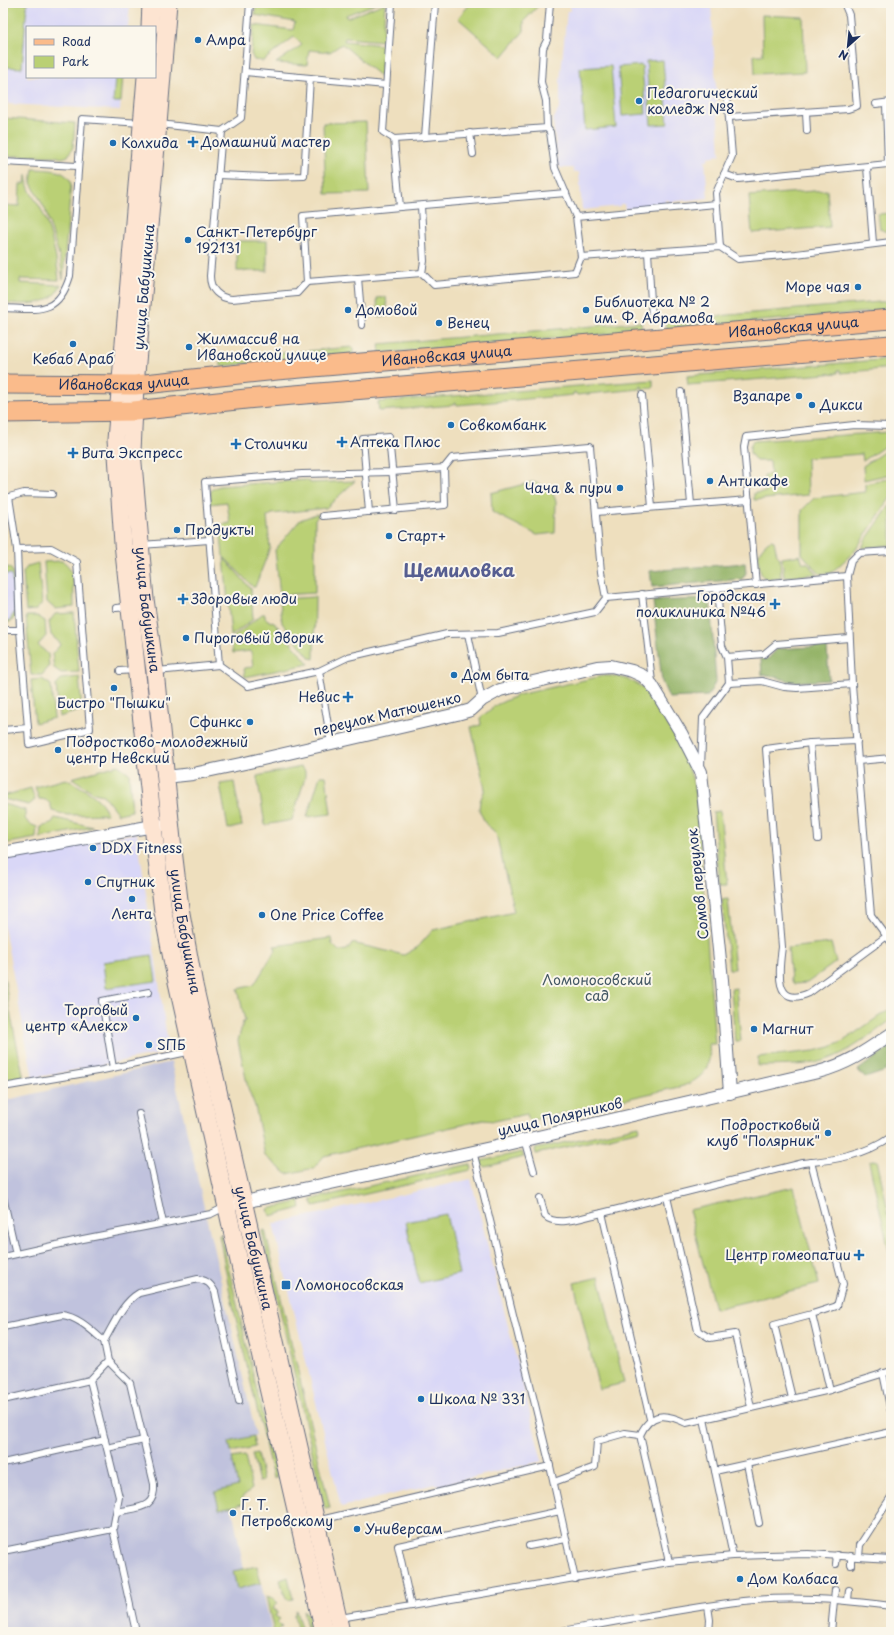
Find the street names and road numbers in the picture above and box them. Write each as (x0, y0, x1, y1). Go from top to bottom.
street label: улица Бабушкина (128, 223, 159, 351)
street label: Ивановская улица (727, 311, 860, 342)
street label: Ивановская улица (381, 340, 513, 371)
street label: Ивановская улица (59, 368, 190, 395)
street label: улица Бабушкина (130, 546, 166, 674)
street label: переулок Матюшенко (311, 686, 463, 741)
street label: Сомов переулок (681, 827, 714, 941)
street label: улица Бабушкина (165, 868, 207, 996)
street label: улица Полярников (495, 1092, 624, 1141)
street label: улица Бабушкина (230, 1184, 279, 1312)

